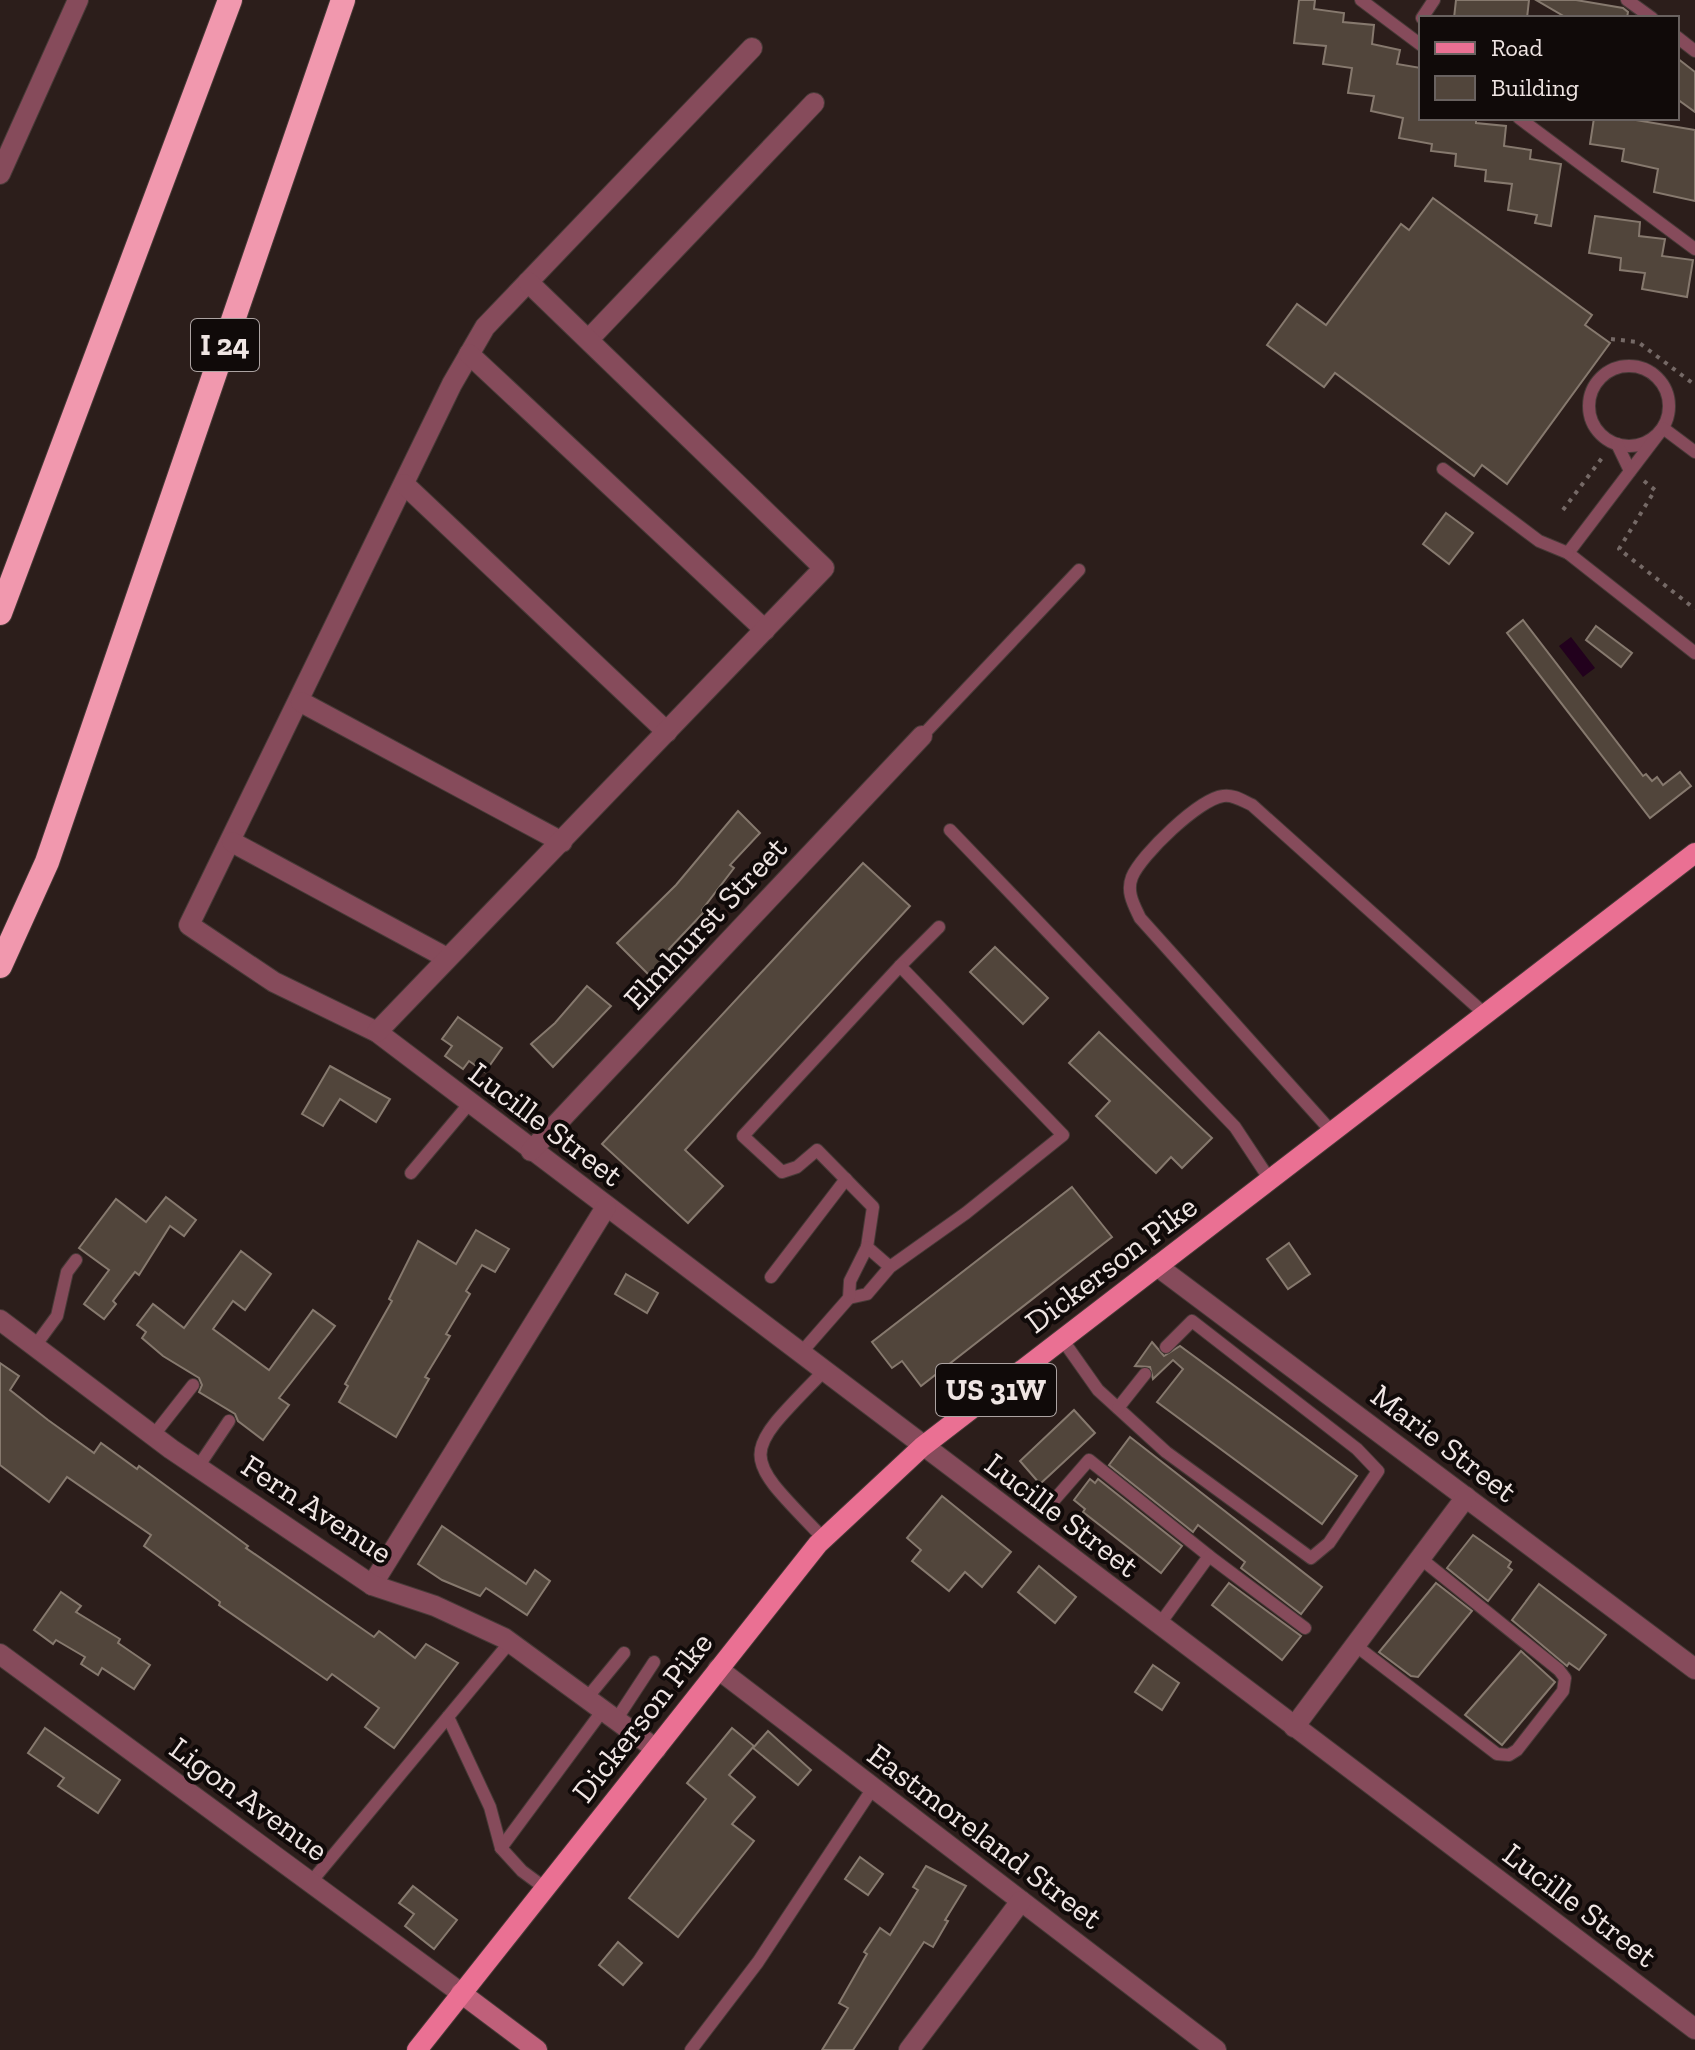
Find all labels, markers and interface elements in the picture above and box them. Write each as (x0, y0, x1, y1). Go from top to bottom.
legend (1419, 16, 1679, 120)
text: Road (1491, 33, 1543, 62)
text: Building (1491, 73, 1579, 102)
road number: I 24 (191, 319, 259, 371)
street label: Elmhurst Street (615, 829, 795, 1017)
street label: Lucille Street (462, 1054, 630, 1194)
street label: Dickerson Pike (1018, 1187, 1204, 1341)
road number: US 31W (936, 1364, 1056, 1416)
street label: Marie Street (1364, 1376, 1524, 1510)
street label: Lucille Street (978, 1445, 1146, 1585)
street label: Fern Avenue (235, 1446, 399, 1572)
street label: Dickerson Pike (564, 1624, 720, 1810)
street label: Ligon Avenue (162, 1729, 336, 1869)
street label: Eastmoreland Street (860, 1735, 1110, 1937)
street label: Lucille Street (1496, 1835, 1664, 1975)

